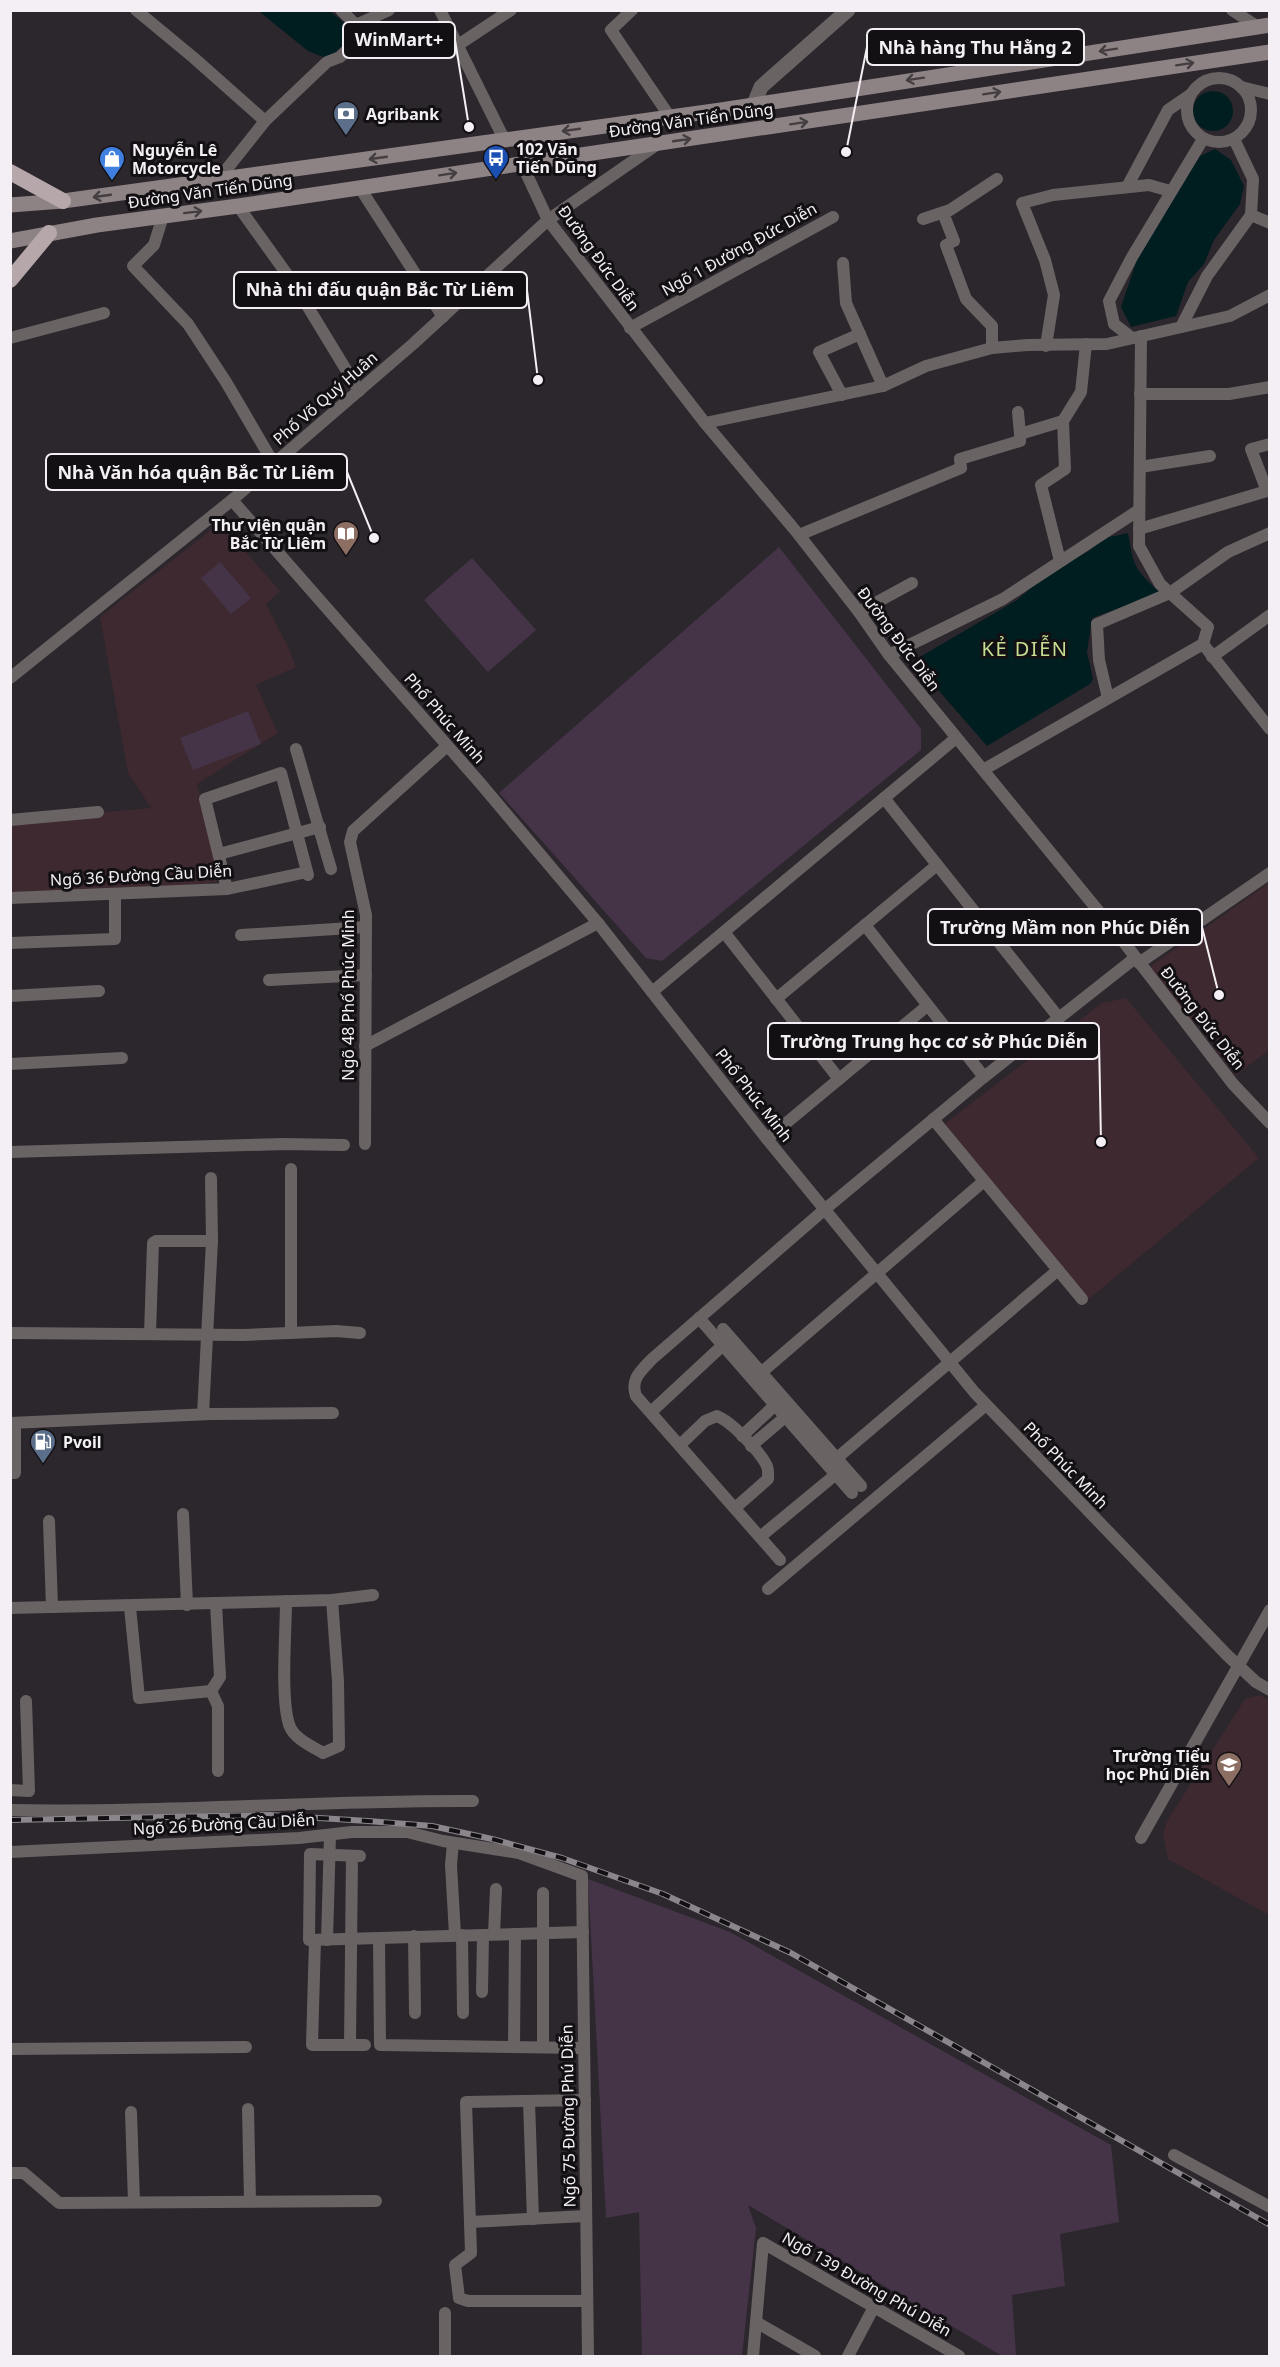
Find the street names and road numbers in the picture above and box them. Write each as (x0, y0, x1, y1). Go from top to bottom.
street label: Đường Văn Tiến Dũng (607, 98, 775, 142)
street label: Đường Văn Tiến Dũng (126, 169, 294, 213)
street label: Ngõ 1 Đường Đức Diễn (657, 197, 821, 301)
street label: Đường Đức Diễn (553, 201, 645, 315)
street label: Phố Võ Quý Huân (268, 346, 382, 450)
street label: Đường Đức Diễn (853, 582, 945, 696)
street label: Phố Phúc Minh (400, 668, 490, 768)
street label: Ngõ 36 Đường Cầu Diễn (49, 859, 233, 891)
street label: Ngõ 48 Phố Phúc Minh (337, 909, 359, 1081)
street label: Đường Đức Diễn (1156, 962, 1250, 1074)
street label: Phố Phúc Minh (711, 1044, 797, 1146)
street label: Phố Phúc Minh (1019, 1417, 1113, 1513)
street label: Ngõ 26 Đường Cầu Diễn (132, 1808, 316, 1840)
street label: Ngõ 75 Đường Phú Diễn (555, 2024, 581, 2208)
street label: Ngõ 139 Đường Phú Diễn (778, 2226, 956, 2342)

